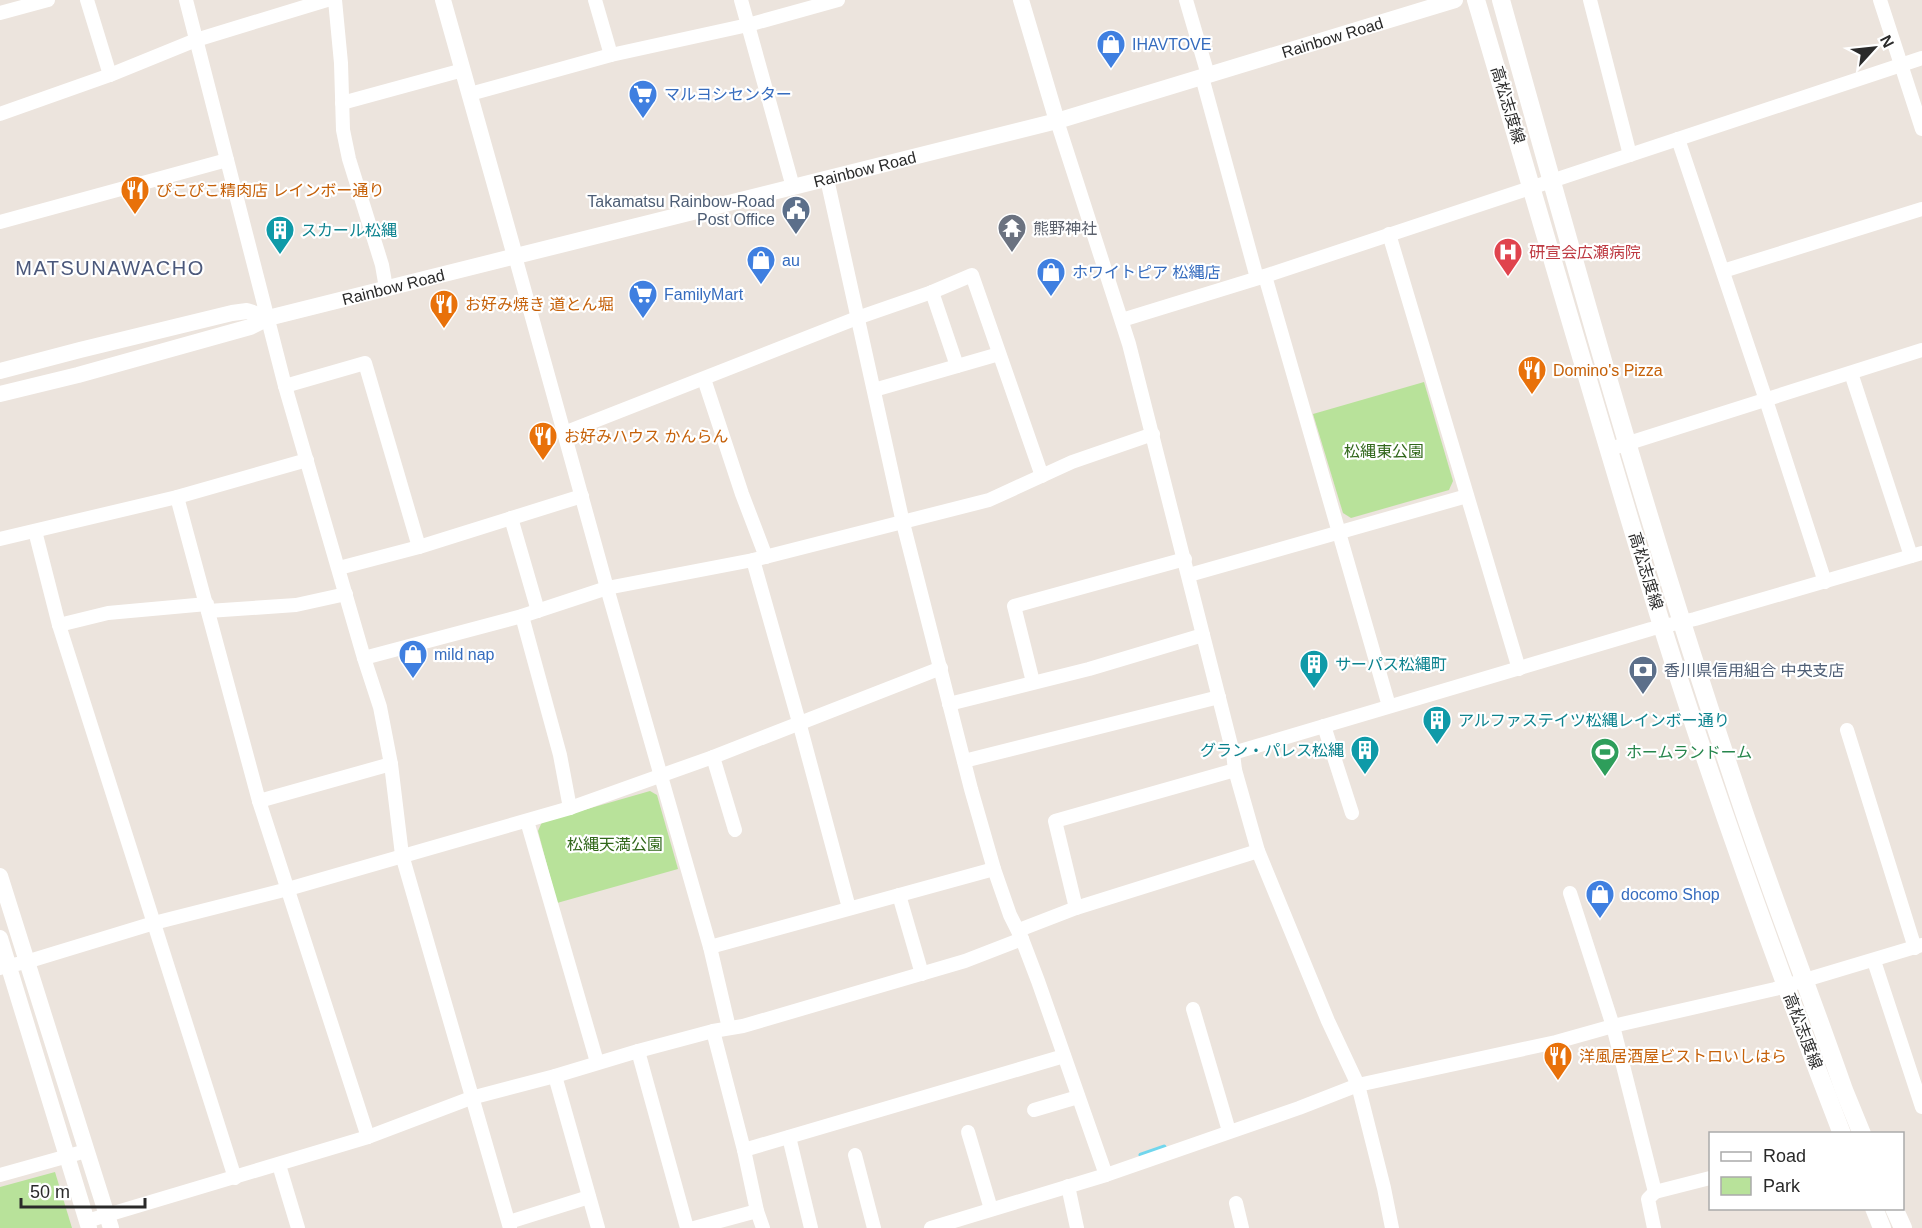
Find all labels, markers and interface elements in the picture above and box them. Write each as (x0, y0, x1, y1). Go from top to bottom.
street label: Rainbow Road (1280, 14, 1385, 61)
north arrow (1844, 18, 1904, 78)
shop icon: IHAVTOVE (1095, 28, 1127, 70)
text: N (1877, 32, 1897, 50)
place label: IHAVTOVE (1132, 36, 1211, 53)
street label: 高松志度線 (1488, 64, 1528, 146)
supermarket icon: マルヨシセンター (627, 78, 659, 120)
place label: マルヨシセンター (664, 86, 792, 103)
street label: Rainbow Road (812, 148, 918, 190)
restaurant icon: ぴこぴこ精肉店 レインボー通り (119, 174, 151, 216)
place label: ぴこぴこ精肉店 レインボー通り (156, 182, 384, 199)
place label: Takamatsu Rainbow-Road Post Office (587, 193, 775, 228)
public building icon: Takamatsu Rainbow-Road Post Office (780, 194, 812, 236)
temple icon: 熊野神社 (996, 212, 1028, 254)
building icon: スカール松縄 (264, 214, 296, 256)
place label: 熊野神社 (1033, 220, 1097, 237)
place label: スカール松縄 (301, 222, 397, 239)
hospital icon: 研宣会広瀬病院 (1492, 236, 1524, 278)
shop icon: au (745, 244, 777, 286)
place label: 研宣会広瀬病院 (1529, 244, 1641, 261)
place label: au (782, 252, 800, 269)
shop icon: ホワイトピア 松縄店 (1035, 256, 1067, 298)
district label: MATSUNAWACHO (15, 257, 205, 279)
place label: ホワイトピア 松縄店 (1072, 264, 1220, 281)
street label: Rainbow Road (340, 266, 446, 308)
supermarket icon: FamilyMart (627, 278, 659, 320)
place label: FamilyMart (664, 286, 744, 303)
restaurant icon: お好み焼き 道とん堀 (428, 288, 460, 330)
place label: お好み焼き 道とん堀 (465, 296, 613, 313)
restaurant icon: Domino's Pizza (1516, 354, 1548, 396)
place label: Domino's Pizza (1553, 362, 1663, 379)
restaurant icon: お好みハウス かんらん (527, 420, 559, 462)
place label: お好みハウス かんらん (564, 428, 728, 445)
park label: 松縄東公園 (1344, 443, 1424, 460)
street label: 高松志度線 (1626, 530, 1666, 612)
shop icon: mild nap (397, 638, 429, 680)
place label: mild nap (434, 646, 495, 663)
building icon: サーパス松縄町 (1298, 648, 1330, 690)
bank icon: 香川県信用組合 中央支店 (1627, 654, 1659, 696)
place label: サーパス松縄町 (1335, 656, 1447, 673)
place label: 香川県信用組合 中央支店 (1664, 662, 1844, 679)
building icon: アルファステイツ松縄レインボー通り (1421, 704, 1453, 746)
place label: アルファステイツ松縄レインボー通り (1458, 712, 1730, 729)
building icon: グラン・パレス松縄 (1349, 734, 1381, 776)
sports icon: ホームランドーム (1589, 736, 1621, 778)
place label: グラン・パレス松縄 (1200, 742, 1344, 759)
place label: ホームランドーム (1626, 744, 1752, 761)
park label: 松縄天満公園 (567, 836, 663, 853)
shop icon: docomo Shop (1584, 878, 1616, 920)
place label: docomo Shop (1621, 886, 1720, 903)
street label: 高松志度線 (1781, 991, 1825, 1071)
restaurant icon: 洋風居酒屋ビストロいしはら (1542, 1040, 1574, 1082)
place label: 洋風居酒屋ビストロいしはら (1579, 1048, 1787, 1065)
legend (1709, 1132, 1904, 1210)
text: Road (1763, 1146, 1806, 1166)
scale bar (21, 1171, 146, 1209)
text: Park (1763, 1176, 1801, 1196)
text: 50 m (30, 1182, 70, 1202)

